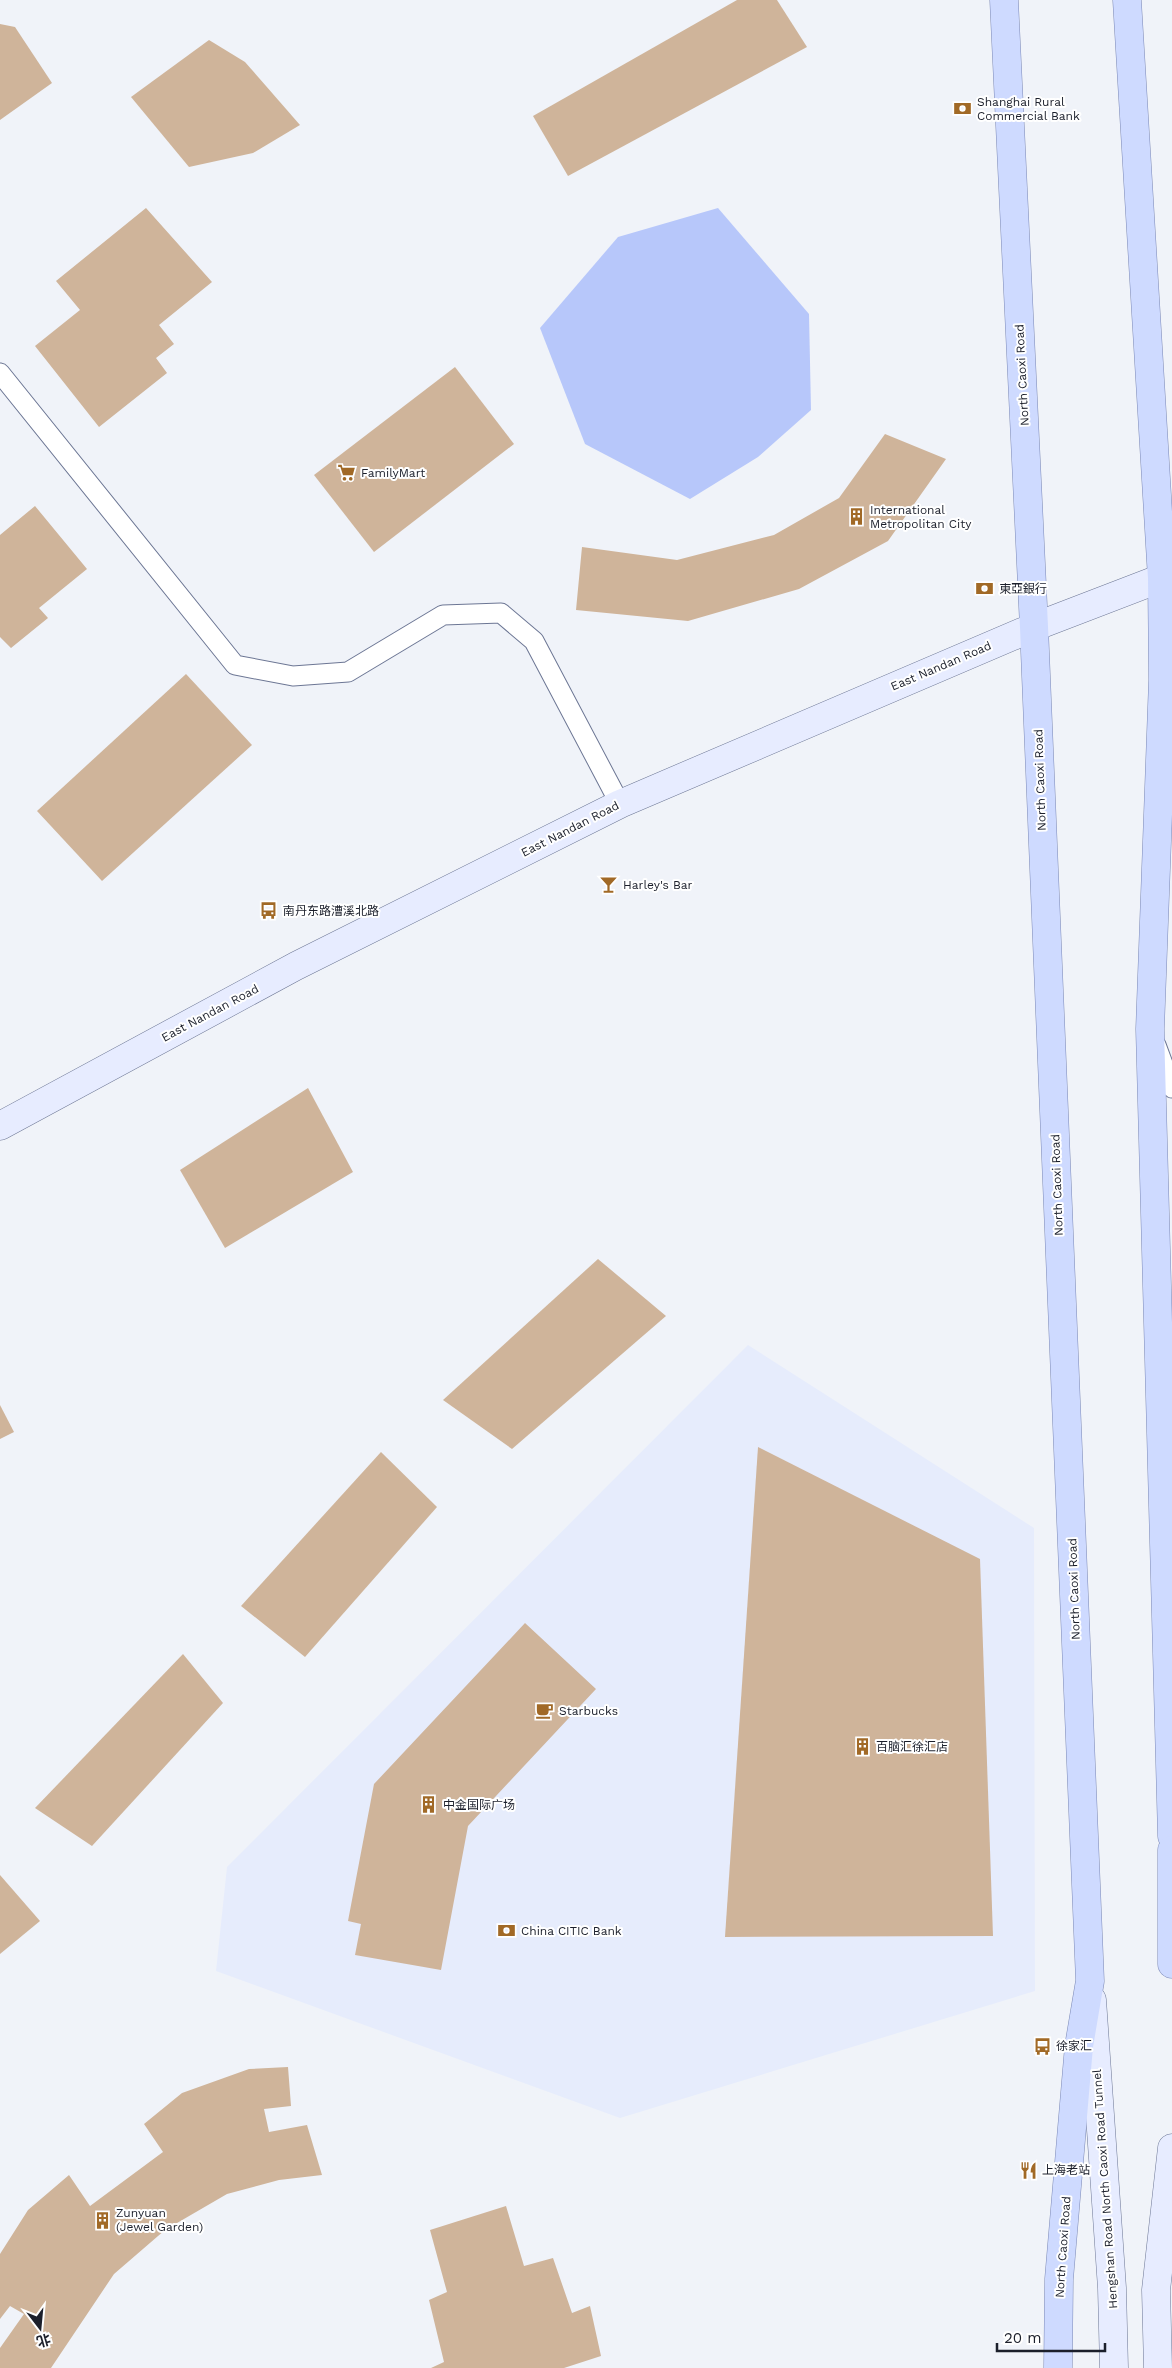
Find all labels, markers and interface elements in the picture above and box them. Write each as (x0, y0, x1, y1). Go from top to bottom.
place label: Shanghai Rural Commercial Bank (977, 95, 1080, 123)
bank icon: Shanghai Rural Commercial Bank (953, 99, 973, 119)
street label: North Caoxi Road (1012, 324, 1032, 426)
supermarket icon: FamilyMart (337, 463, 357, 483)
place label: FamilyMart (361, 466, 425, 480)
place label: International Metropolitan City (870, 503, 972, 531)
building icon: International Metropolitan City (846, 507, 866, 527)
bank icon: 東亞銀行 (975, 579, 995, 599)
place label: 東亞銀行 (999, 582, 1047, 596)
street label: East Nandan Road (889, 638, 993, 694)
street label: North Caoxi Road (1031, 729, 1049, 831)
street label: East Nandan Road (519, 798, 621, 860)
bar icon: Harley's Bar (599, 875, 619, 895)
place label: Harley's Bar (623, 878, 693, 892)
bus stop icon: 南丹东路漕溪北路 (259, 901, 279, 921)
place label: 南丹东路漕溪北路 (283, 904, 379, 918)
street label: East Nandan Road (159, 981, 261, 1045)
street label: North Caoxi Road (1048, 1134, 1066, 1236)
street label: North Caoxi Road (1065, 1538, 1083, 1640)
cafe icon: Starbucks (535, 1701, 555, 1721)
place label: Starbucks (559, 1704, 618, 1718)
building icon: 百脑汇徐汇店 (852, 1737, 872, 1757)
place label: 百脑汇徐汇店 (876, 1740, 948, 1754)
building icon: 中金国际广场 (419, 1795, 439, 1815)
place label: 中金国际广场 (443, 1798, 515, 1812)
bank icon: China CITIC Bank (497, 1921, 517, 1941)
place label: China CITIC Bank (521, 1924, 622, 1938)
bus stop icon: 徐家汇 (1032, 2036, 1052, 2056)
place label: 徐家汇 (1056, 2039, 1092, 2053)
street label: Hengshan Road North Caoxi Road Tunnel (1090, 2069, 1120, 2309)
restaurant icon: 上海老站 (1018, 2160, 1038, 2180)
place label: 上海老站 (1042, 2163, 1090, 2177)
street label: North Caoxi Road (1052, 2196, 1074, 2298)
place label: Zunyuan (Jewel Garden) (116, 2206, 203, 2234)
building icon: Zunyuan (Jewel Garden) (92, 2210, 112, 2230)
north arrow (15, 2303, 65, 2353)
scale bar (997, 2320, 1104, 2352)
text: 20 m (1004, 2329, 1042, 2347)
text: 北 (35, 2331, 53, 2350)

